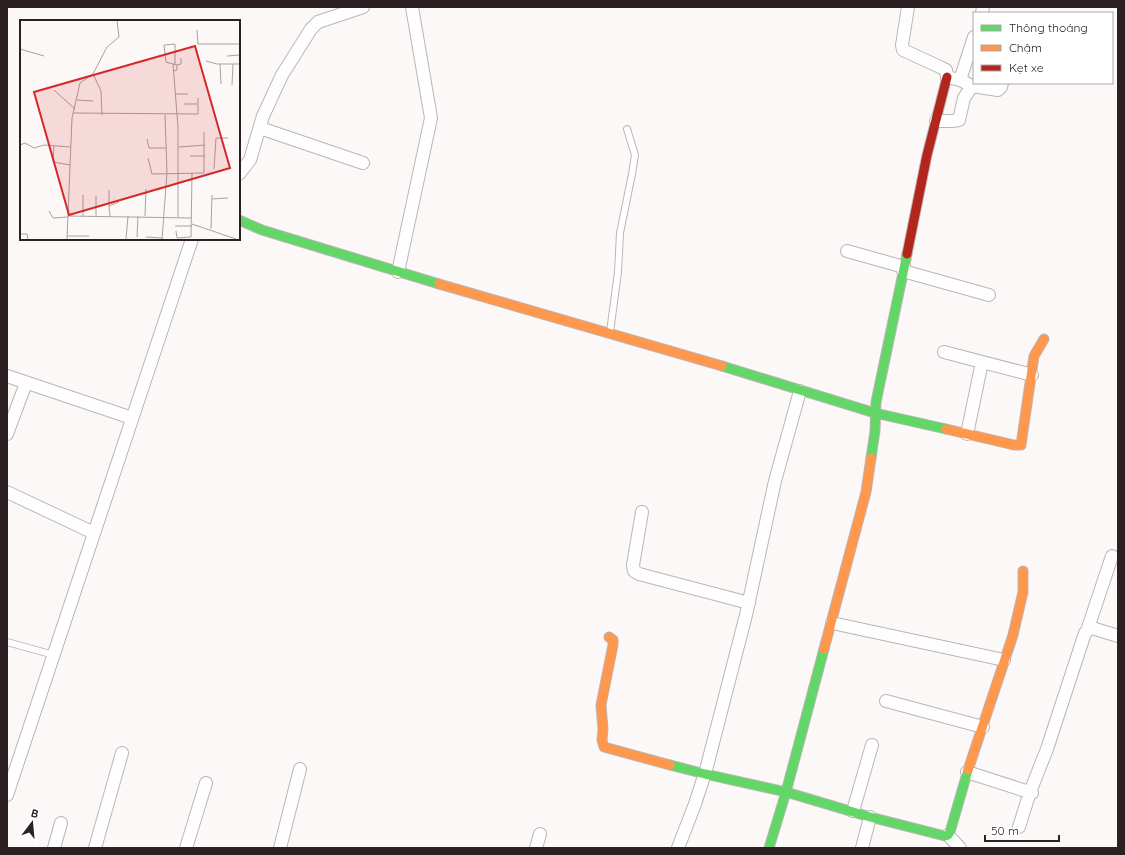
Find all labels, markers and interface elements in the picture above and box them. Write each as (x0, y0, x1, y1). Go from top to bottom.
legend (973, 12, 1113, 84)
inset map (20, 20, 240, 240)
text: Thông thoáng (1009, 20, 1088, 35)
text: Chậm (1009, 40, 1042, 55)
text: Kẹt xe (1009, 60, 1044, 75)
north arrow (12, 803, 52, 843)
text: B (29, 806, 40, 821)
scale bar (985, 817, 1059, 843)
text: 50 m (991, 823, 1019, 838)

